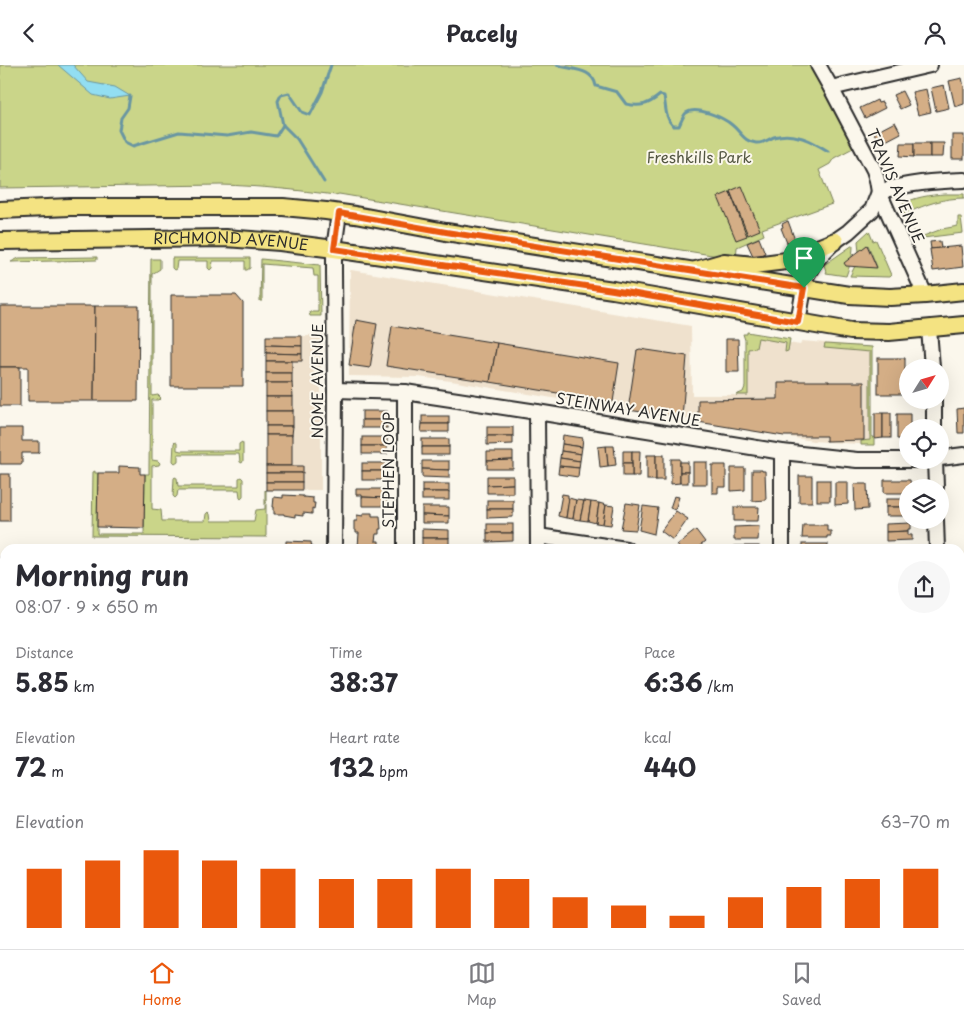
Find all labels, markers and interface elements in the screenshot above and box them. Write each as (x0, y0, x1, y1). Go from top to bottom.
text: Pacely (446, 16, 518, 49)
icon: back (15, 19, 43, 47)
icon: person (921, 19, 949, 47)
street label: TRAVIS AVENUE (862, 125, 931, 246)
park label: Freshkills Park (646, 145, 752, 168)
street label: RICHMOND AVENUE (153, 225, 310, 256)
pin (783, 237, 825, 288)
icon: arrive (790, 244, 818, 272)
street label: NOME AVENUE (305, 324, 328, 438)
north arrow (899, 359, 949, 409)
map controls (899, 359, 949, 529)
street label: STEINWAY AVENUE (554, 386, 702, 431)
street label: STEPHEN LOOP (376, 412, 399, 528)
button: locate (899, 419, 949, 469)
button: layers (899, 479, 949, 529)
text: Morning run (15, 553, 189, 596)
button: share (898, 561, 950, 613)
text: 08:07 · 9 × 650 m (15, 594, 158, 618)
text: Distance (15, 642, 74, 663)
text: Time (329, 642, 362, 663)
text: Pace (644, 642, 675, 663)
text: 5.85 (15, 663, 69, 701)
text: 38:37 (329, 663, 398, 701)
text: 6:36 (644, 663, 703, 701)
text: km (69, 676, 95, 697)
text: /km (703, 676, 734, 697)
text: Elevation (15, 727, 75, 748)
text: Heart rate (329, 727, 400, 748)
text: kcal (644, 727, 672, 748)
text: 72 (15, 748, 47, 786)
text: 132 (329, 748, 375, 786)
text: 440 (644, 748, 696, 786)
text: m (47, 761, 64, 782)
text: bpm (375, 761, 408, 782)
text: Elevation (15, 809, 84, 833)
text: 63–70 m (880, 809, 950, 833)
tab: Home (143, 959, 181, 1010)
tab: Map (467, 959, 497, 1010)
tab: Saved (782, 959, 821, 1010)

